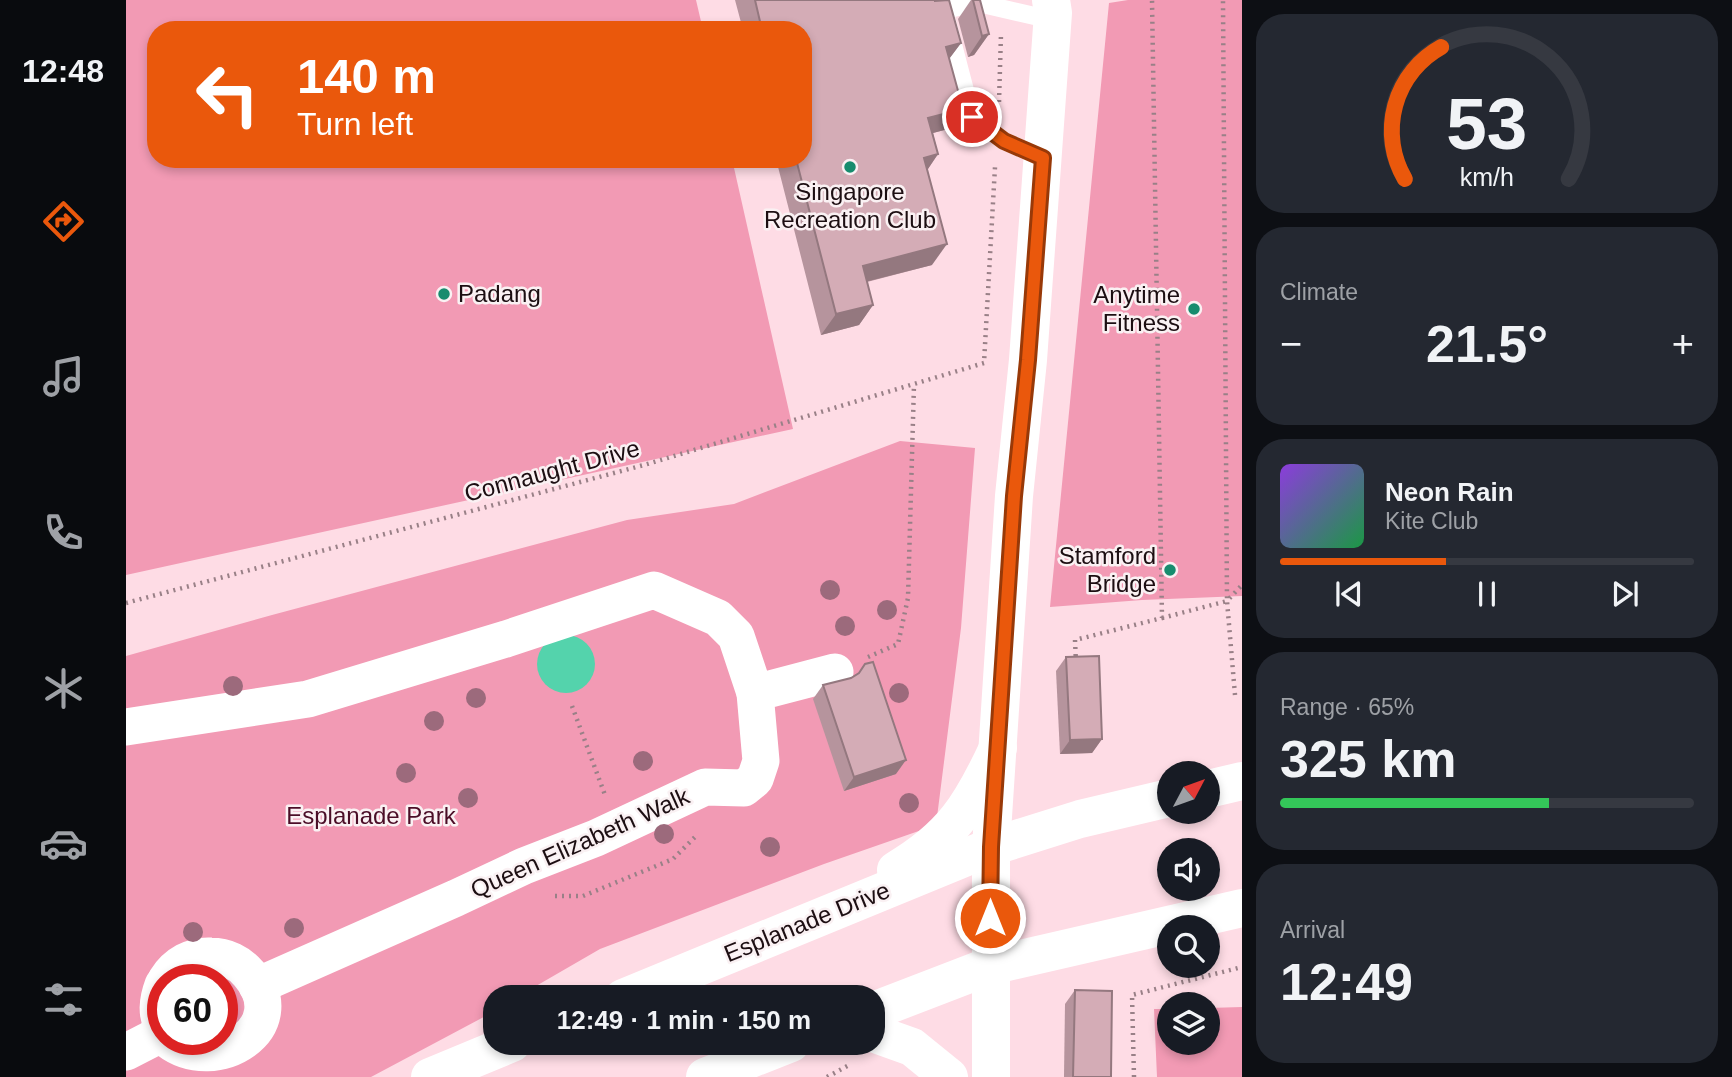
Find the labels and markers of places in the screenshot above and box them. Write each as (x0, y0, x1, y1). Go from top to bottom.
pin (942, 87, 1002, 147)
marker: Singapore Recreation Club (842, 159, 858, 175)
place label: Singapore Recreation Club (764, 178, 936, 233)
place label: Padang (458, 280, 541, 307)
place label: Anytime Fitness (1093, 281, 1180, 336)
marker: Padang (436, 286, 452, 302)
marker: Anytime Fitness (1186, 301, 1202, 317)
place label: Stamford Bridge (1059, 542, 1156, 597)
marker: Stamford Bridge (1162, 562, 1178, 578)

